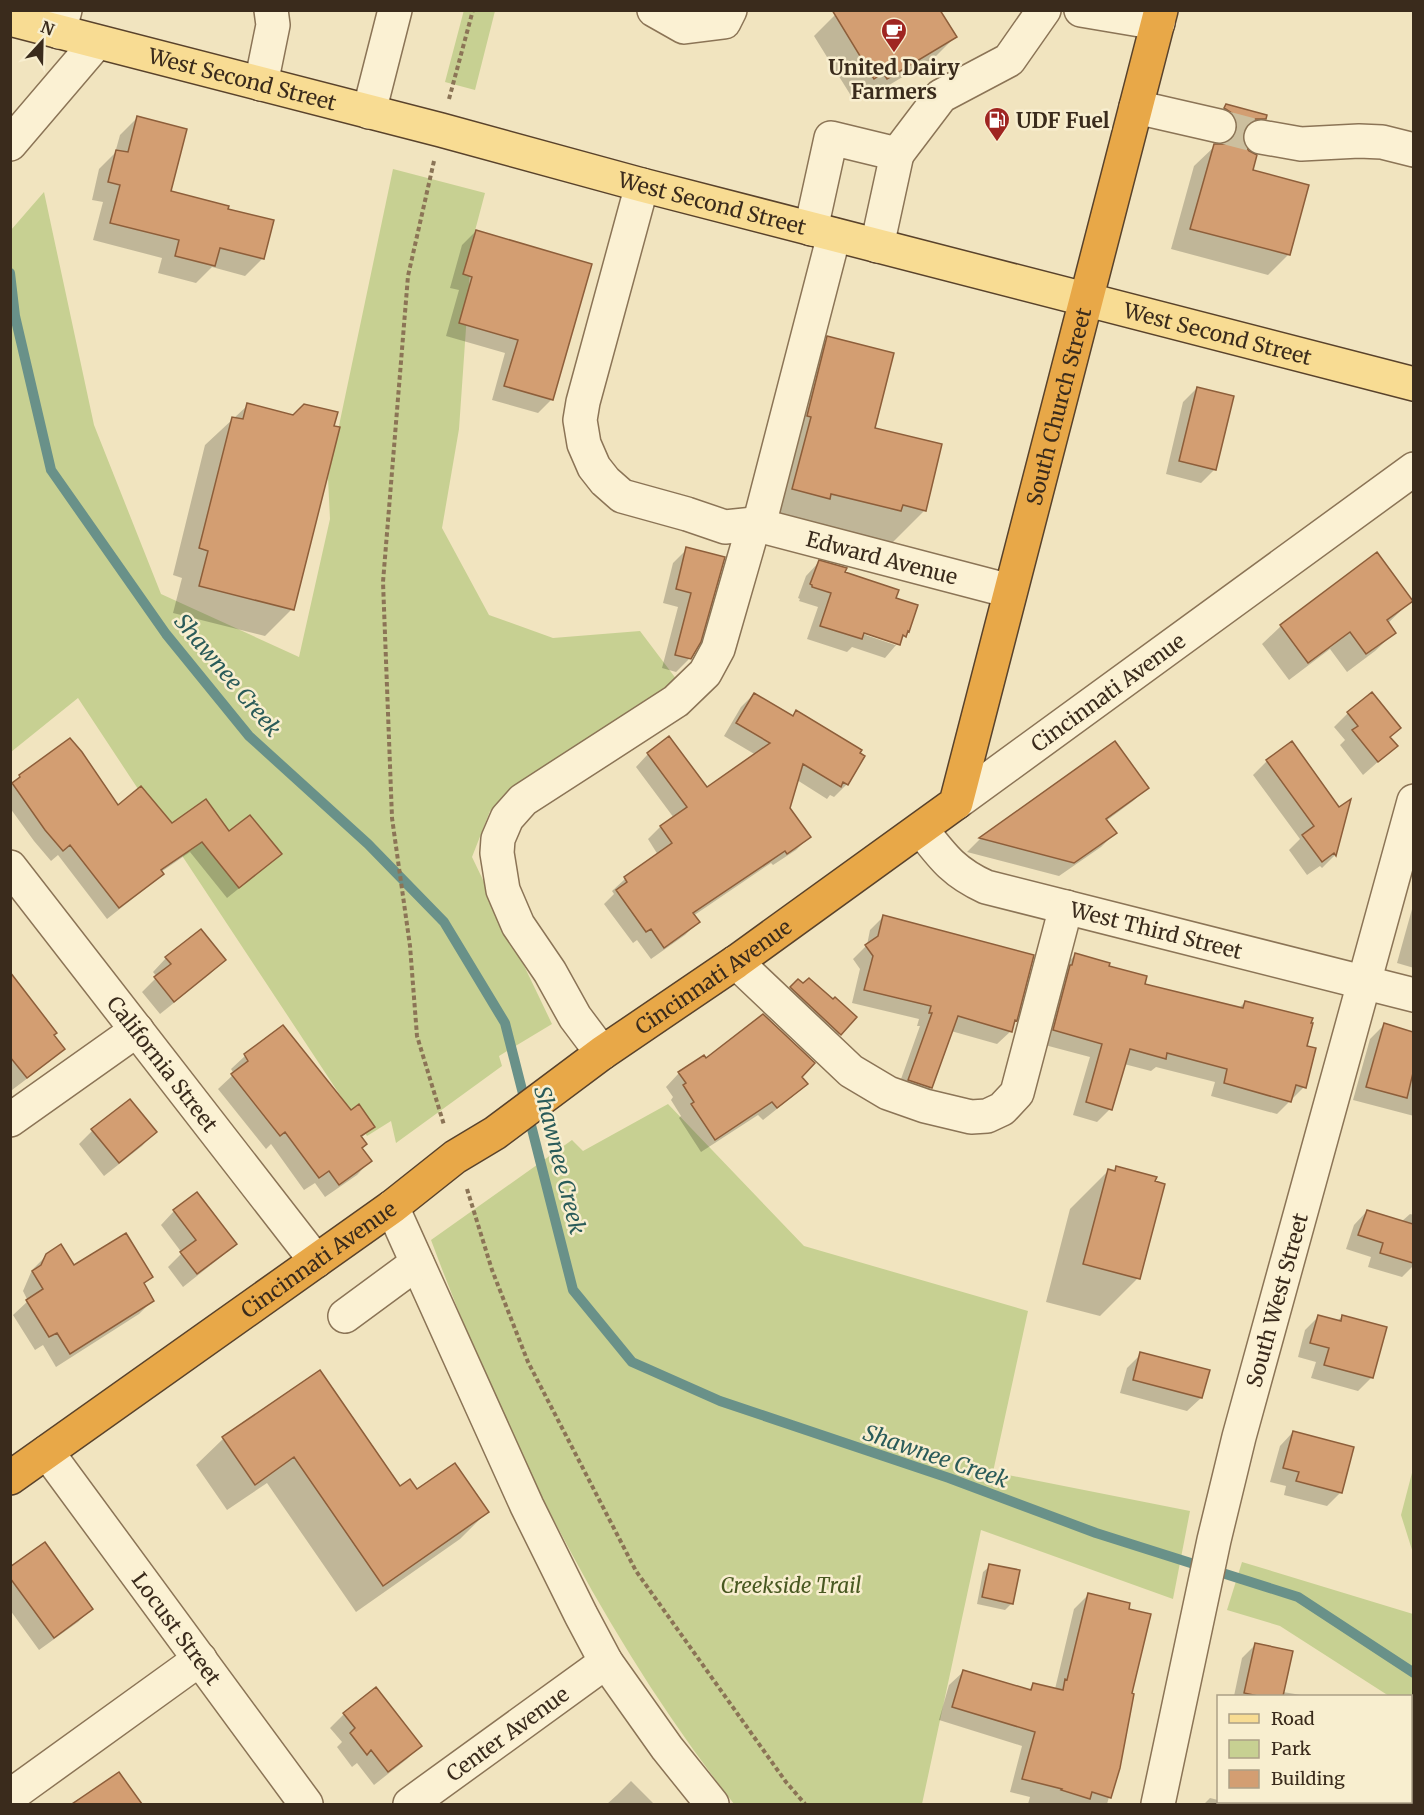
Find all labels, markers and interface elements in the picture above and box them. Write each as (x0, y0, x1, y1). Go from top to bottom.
north arrow (12, 12, 72, 72)
text: N (38, 16, 58, 40)
cafe icon: United Dairy Farmers (879, 16, 909, 54)
street label: West Second Street (145, 41, 339, 116)
place label: United Dairy Farmers (828, 54, 960, 105)
fuel station icon: UDF Fuel (982, 105, 1012, 143)
place label: UDF Fuel (1016, 107, 1110, 134)
street label: West Second Street (614, 165, 809, 240)
street label: West Second Street (1120, 296, 1315, 371)
street label: South Church Street (1020, 305, 1097, 508)
street label: Edward Avenue (803, 525, 960, 590)
water label: Shawnee Creek (169, 608, 287, 742)
street label: Cincinnati Avenue (1025, 627, 1190, 757)
street label: West Third Street (1067, 895, 1245, 965)
street label: Cincinnati Avenue (630, 913, 797, 1040)
street label: California Street (102, 990, 224, 1137)
water label: Shawnee Creek (528, 1083, 592, 1237)
street label: Cincinnati Avenue (235, 1195, 401, 1324)
street label: South West Street (1240, 1210, 1314, 1390)
water label: Shawnee Creek (860, 1418, 1012, 1494)
street label: Locust Street (126, 1567, 227, 1690)
park label: Creekside Trail (720, 1572, 862, 1599)
street label: Center Avenue (441, 1680, 574, 1787)
legend (1217, 1695, 1412, 1803)
text: Road (1271, 1707, 1315, 1730)
text: Park (1271, 1737, 1312, 1760)
text: Building (1271, 1767, 1345, 1790)

